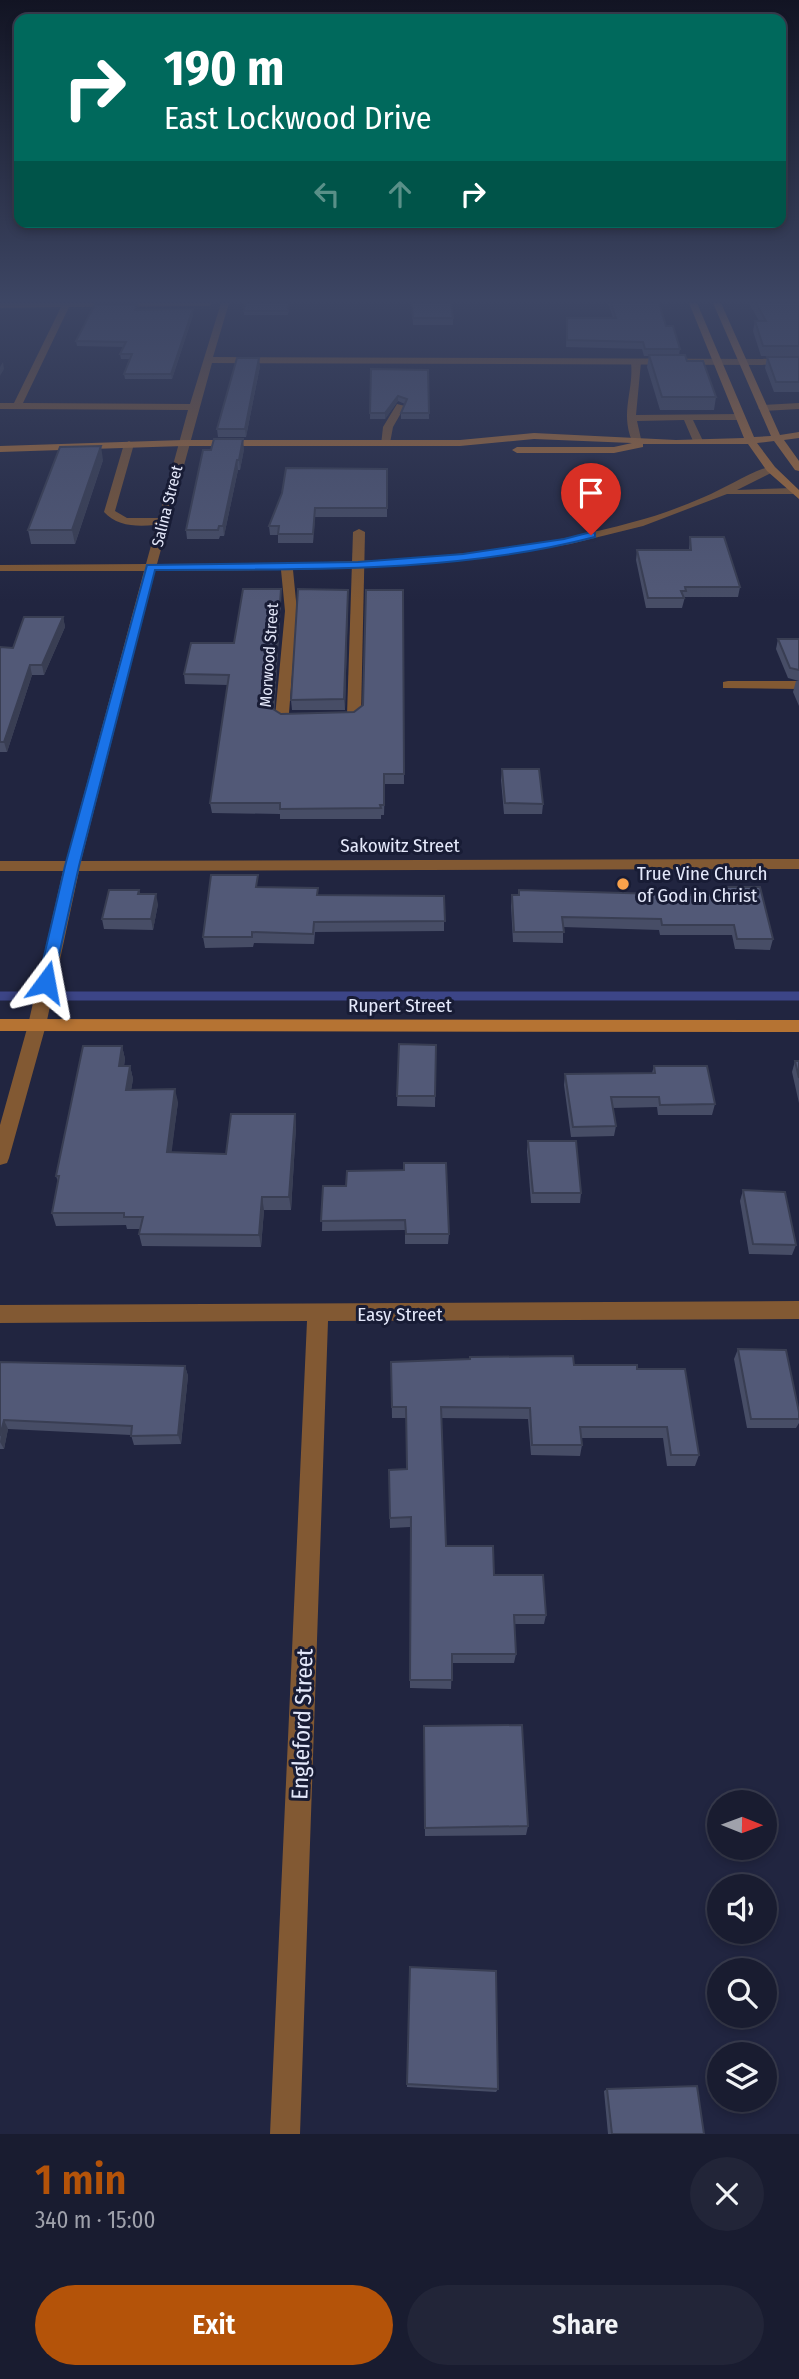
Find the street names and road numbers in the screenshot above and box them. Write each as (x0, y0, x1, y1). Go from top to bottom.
street label: Salina Street (148, 463, 186, 549)
street label: Morwood Street (256, 602, 282, 708)
street label: Sakowitz Street (340, 834, 461, 857)
street label: Rupert Street (348, 994, 453, 1017)
street label: Easy Street (357, 1303, 443, 1326)
street label: Engleford Street (285, 1647, 319, 1800)

